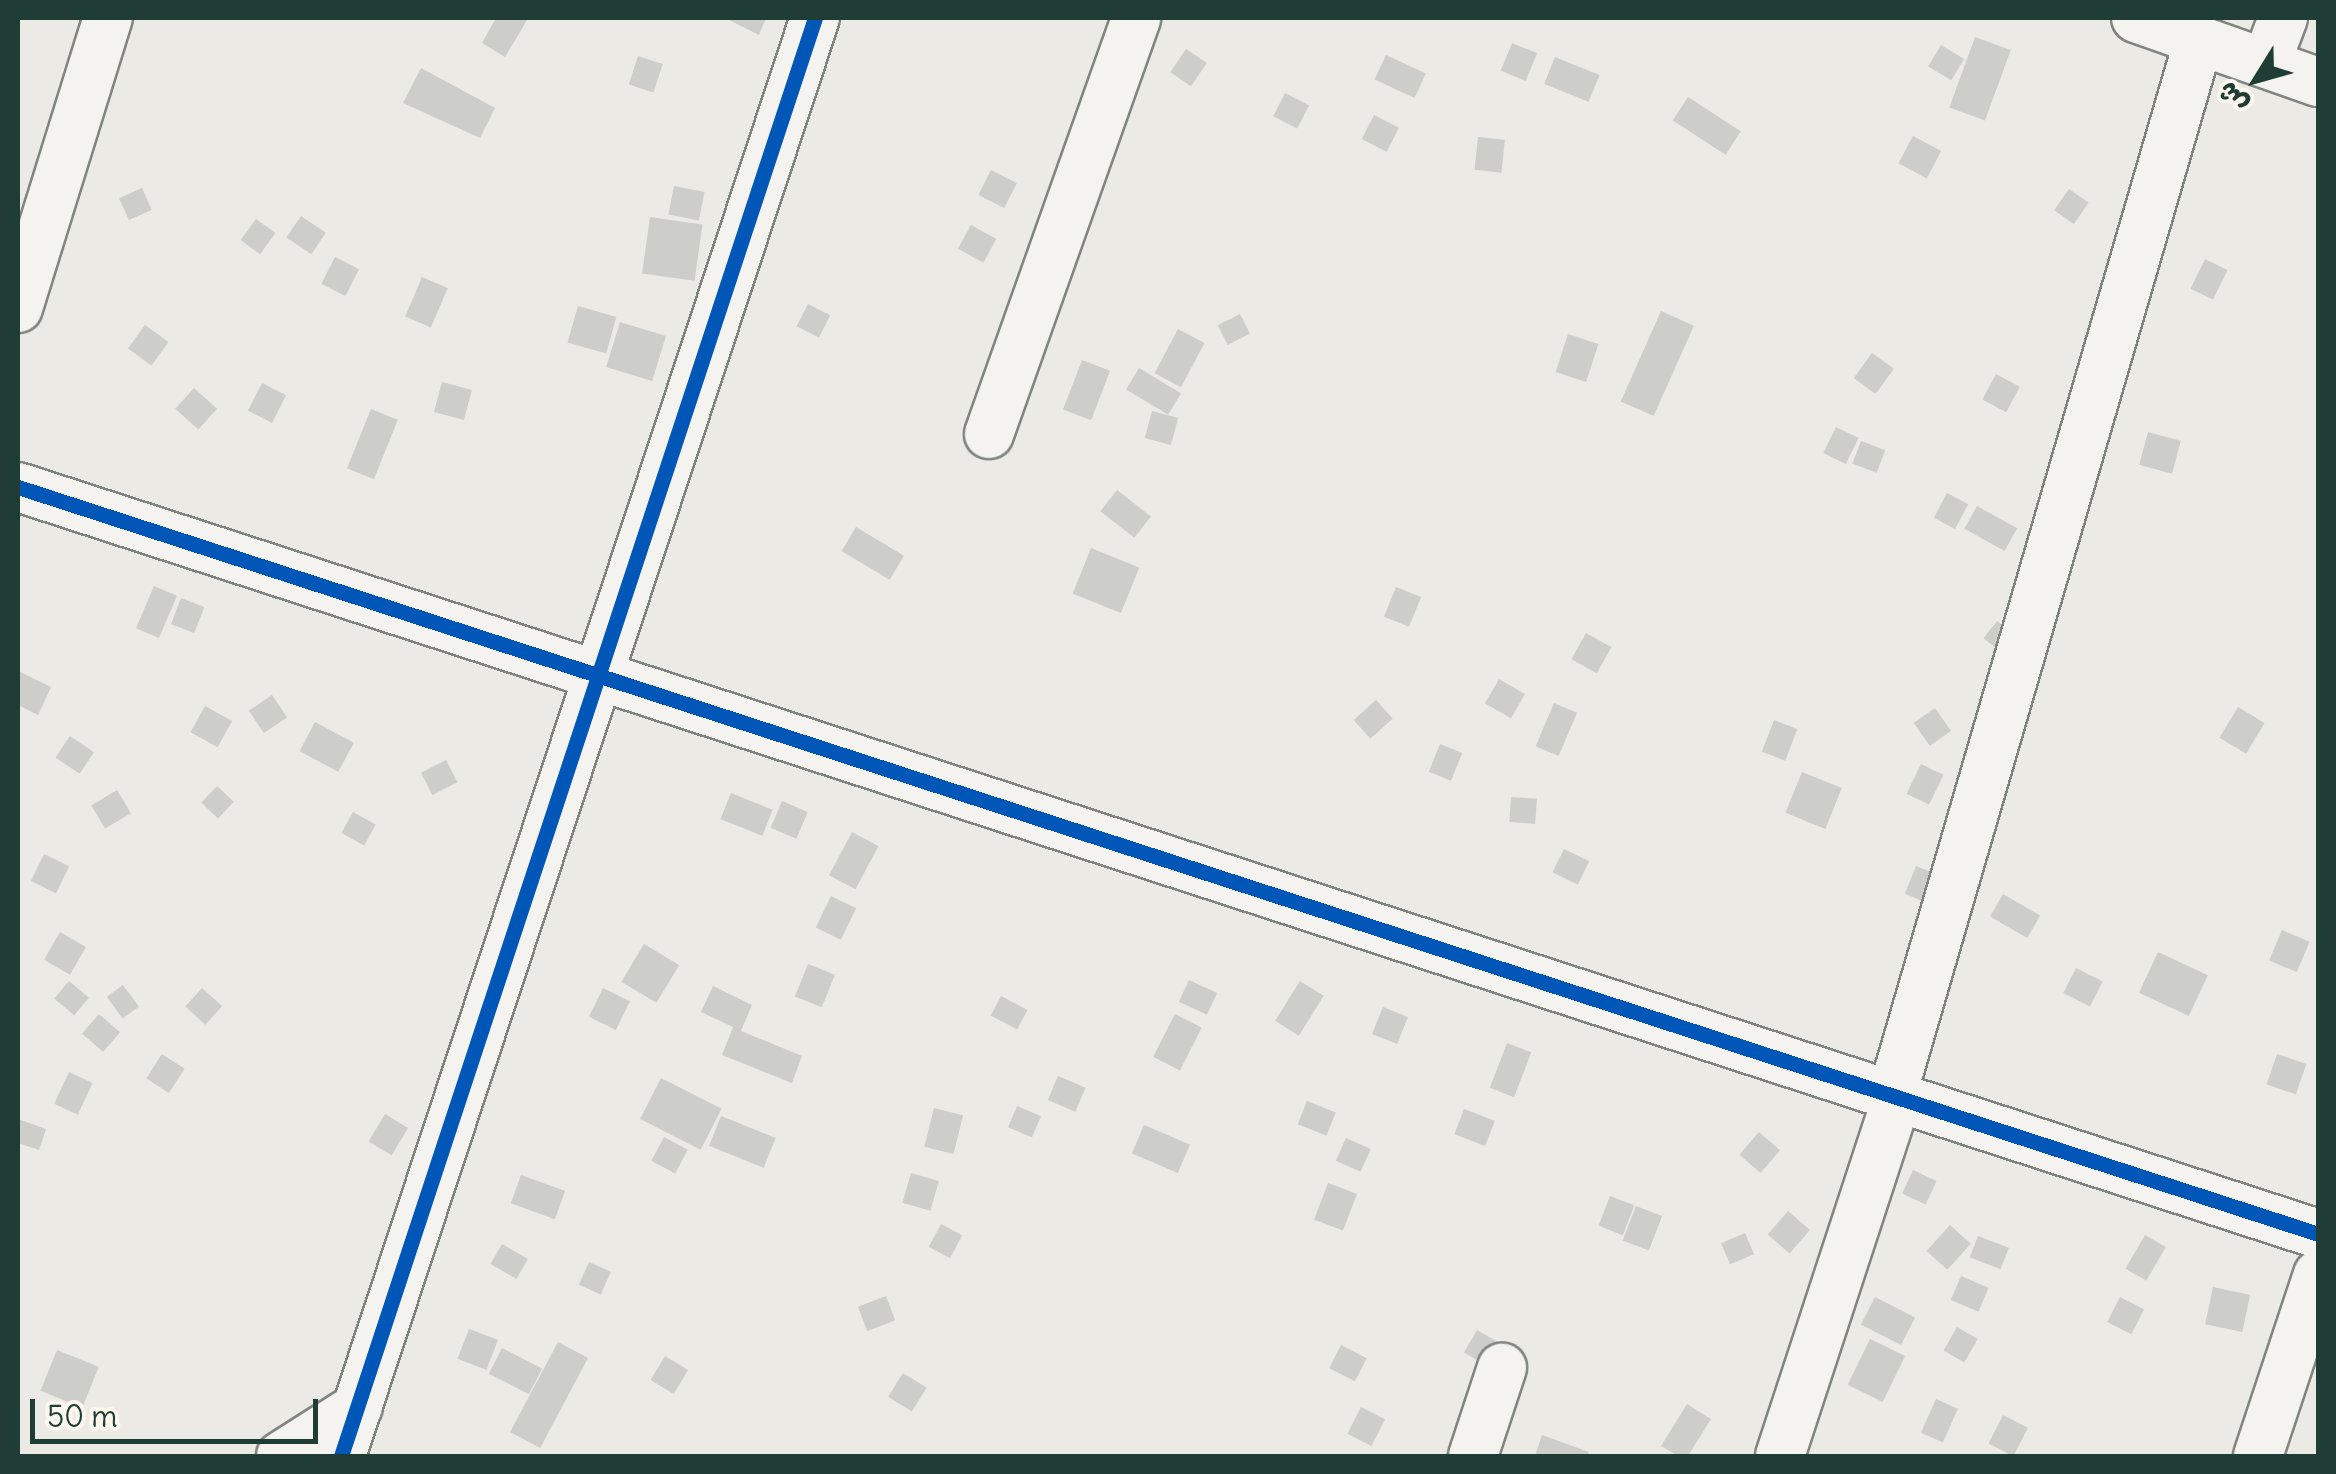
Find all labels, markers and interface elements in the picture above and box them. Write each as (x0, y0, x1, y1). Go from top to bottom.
north arrow (2206, 30, 2306, 130)
text: ش (2208, 75, 2256, 121)
scale bar (35, 1379, 322, 1441)
text: 50 m (47, 1397, 117, 1435)

